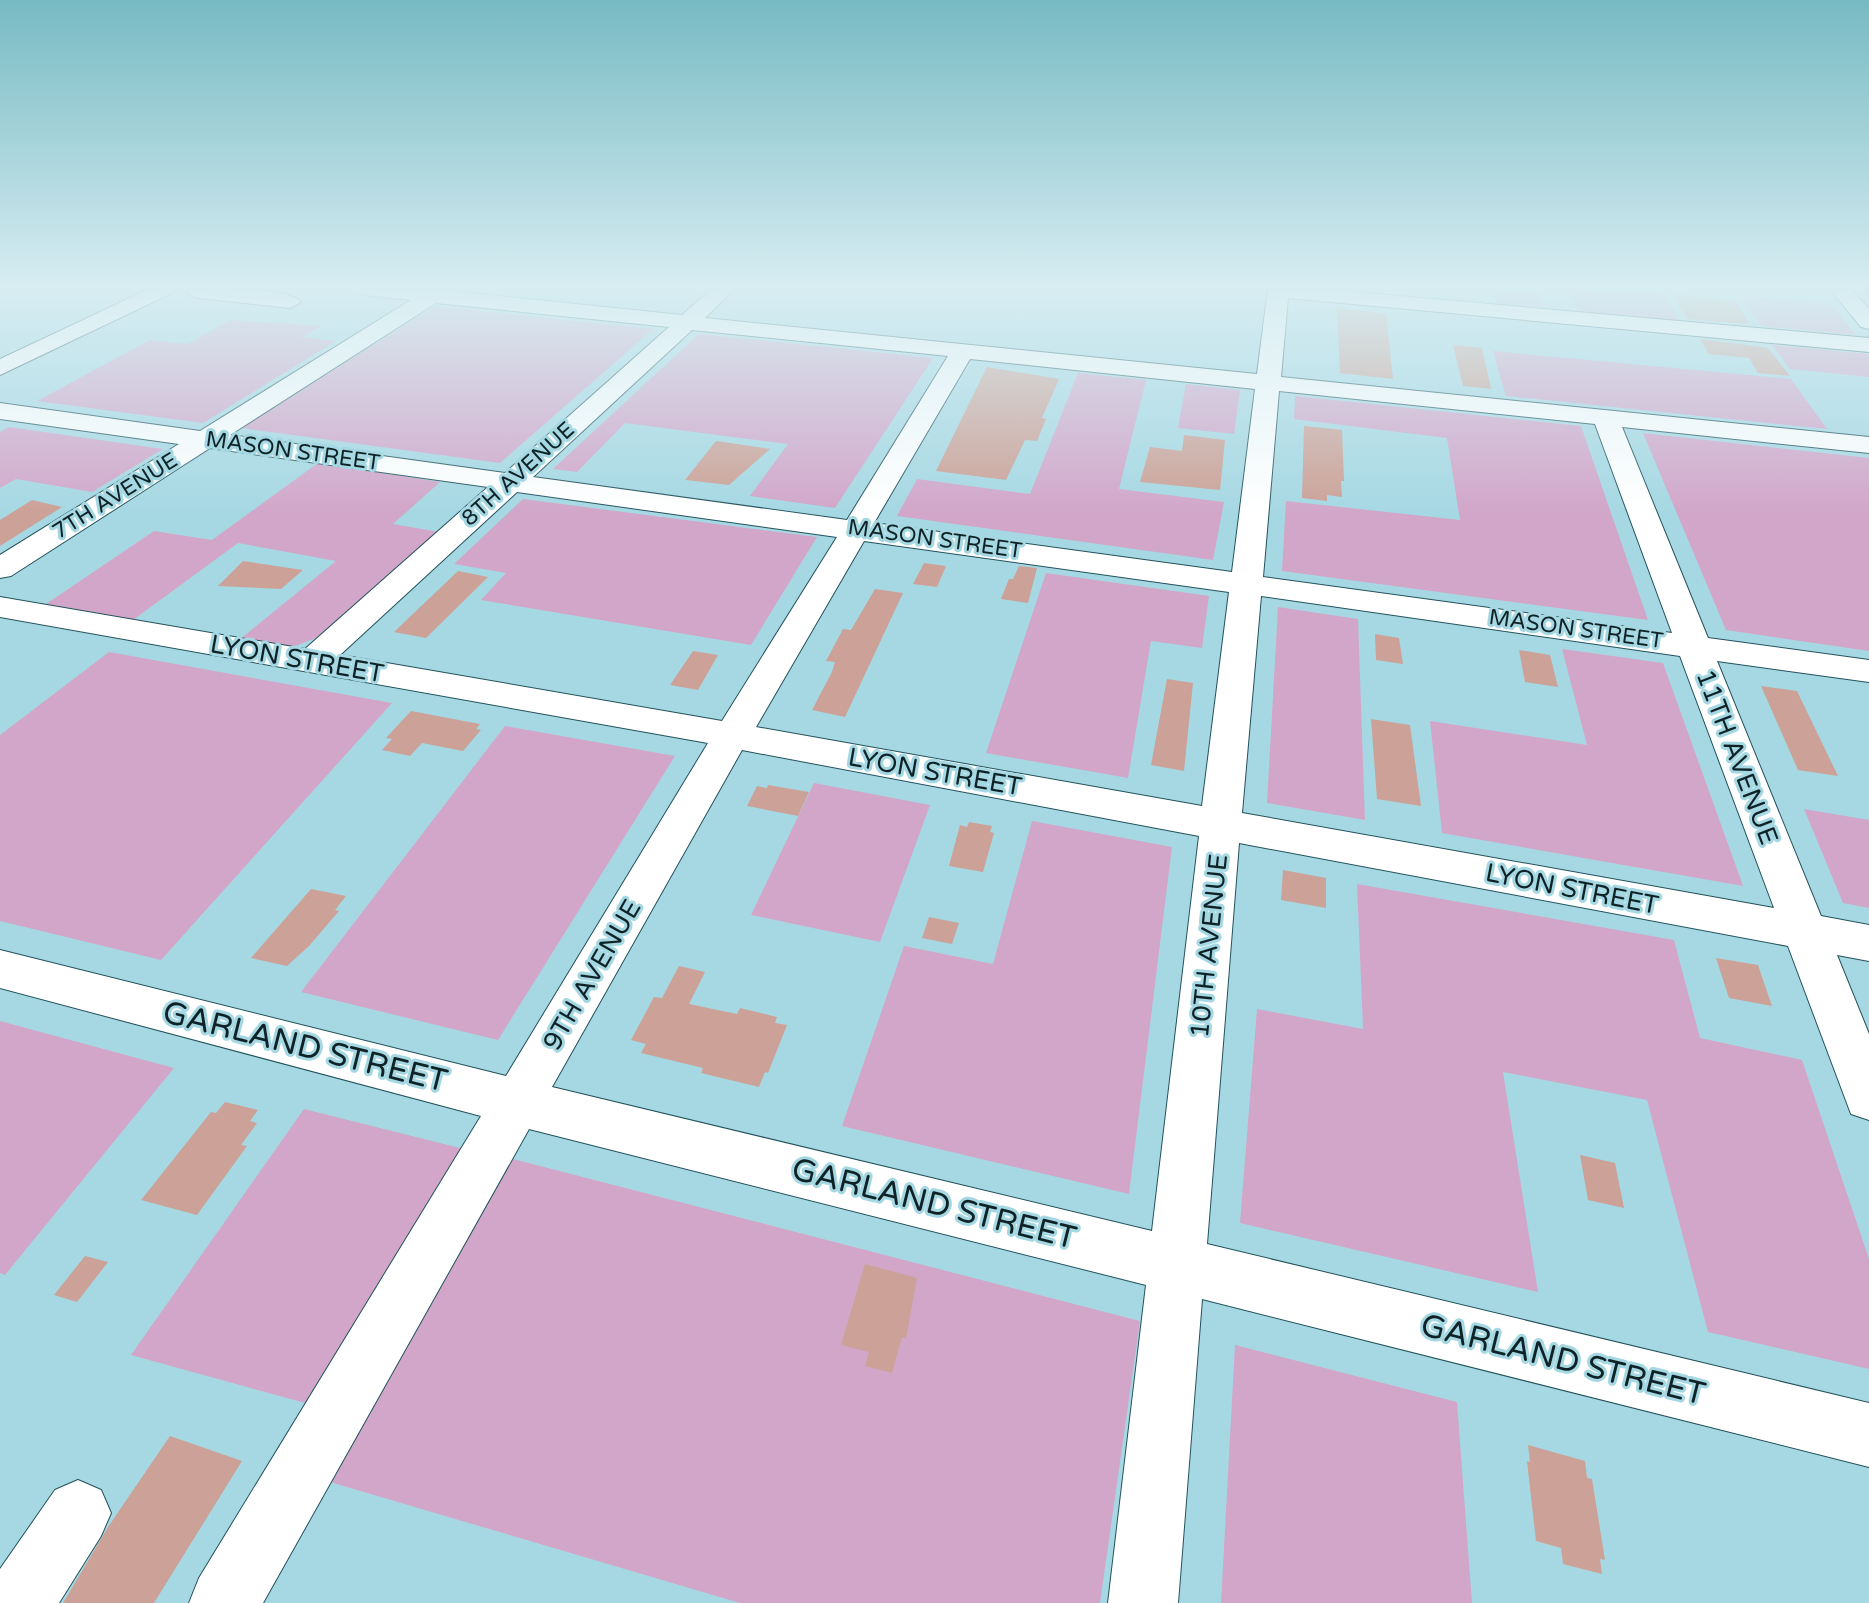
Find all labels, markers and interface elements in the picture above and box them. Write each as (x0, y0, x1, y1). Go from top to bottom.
street label: 8TH AVENUE (456, 417, 580, 531)
street label: MASON STREET (204, 426, 382, 476)
street label: 7TH AVENUE (48, 447, 182, 545)
street label: MASON STREET (846, 514, 1024, 564)
street label: MASON STREET (1487, 604, 1665, 654)
street label: LYON STREET (208, 628, 386, 690)
street label: 11TH AVENUE (1689, 665, 1785, 849)
street label: LYON STREET (846, 741, 1024, 803)
street label: 10TH AVENUE (1184, 852, 1234, 1040)
street label: LYON STREET (1483, 857, 1661, 921)
street label: 9TH AVENUE (536, 894, 648, 1056)
street label: GARLAND STREET (159, 993, 452, 1101)
street label: GARLAND STREET (788, 1150, 1081, 1258)
street label: GARLAND STREET (1417, 1306, 1710, 1414)

